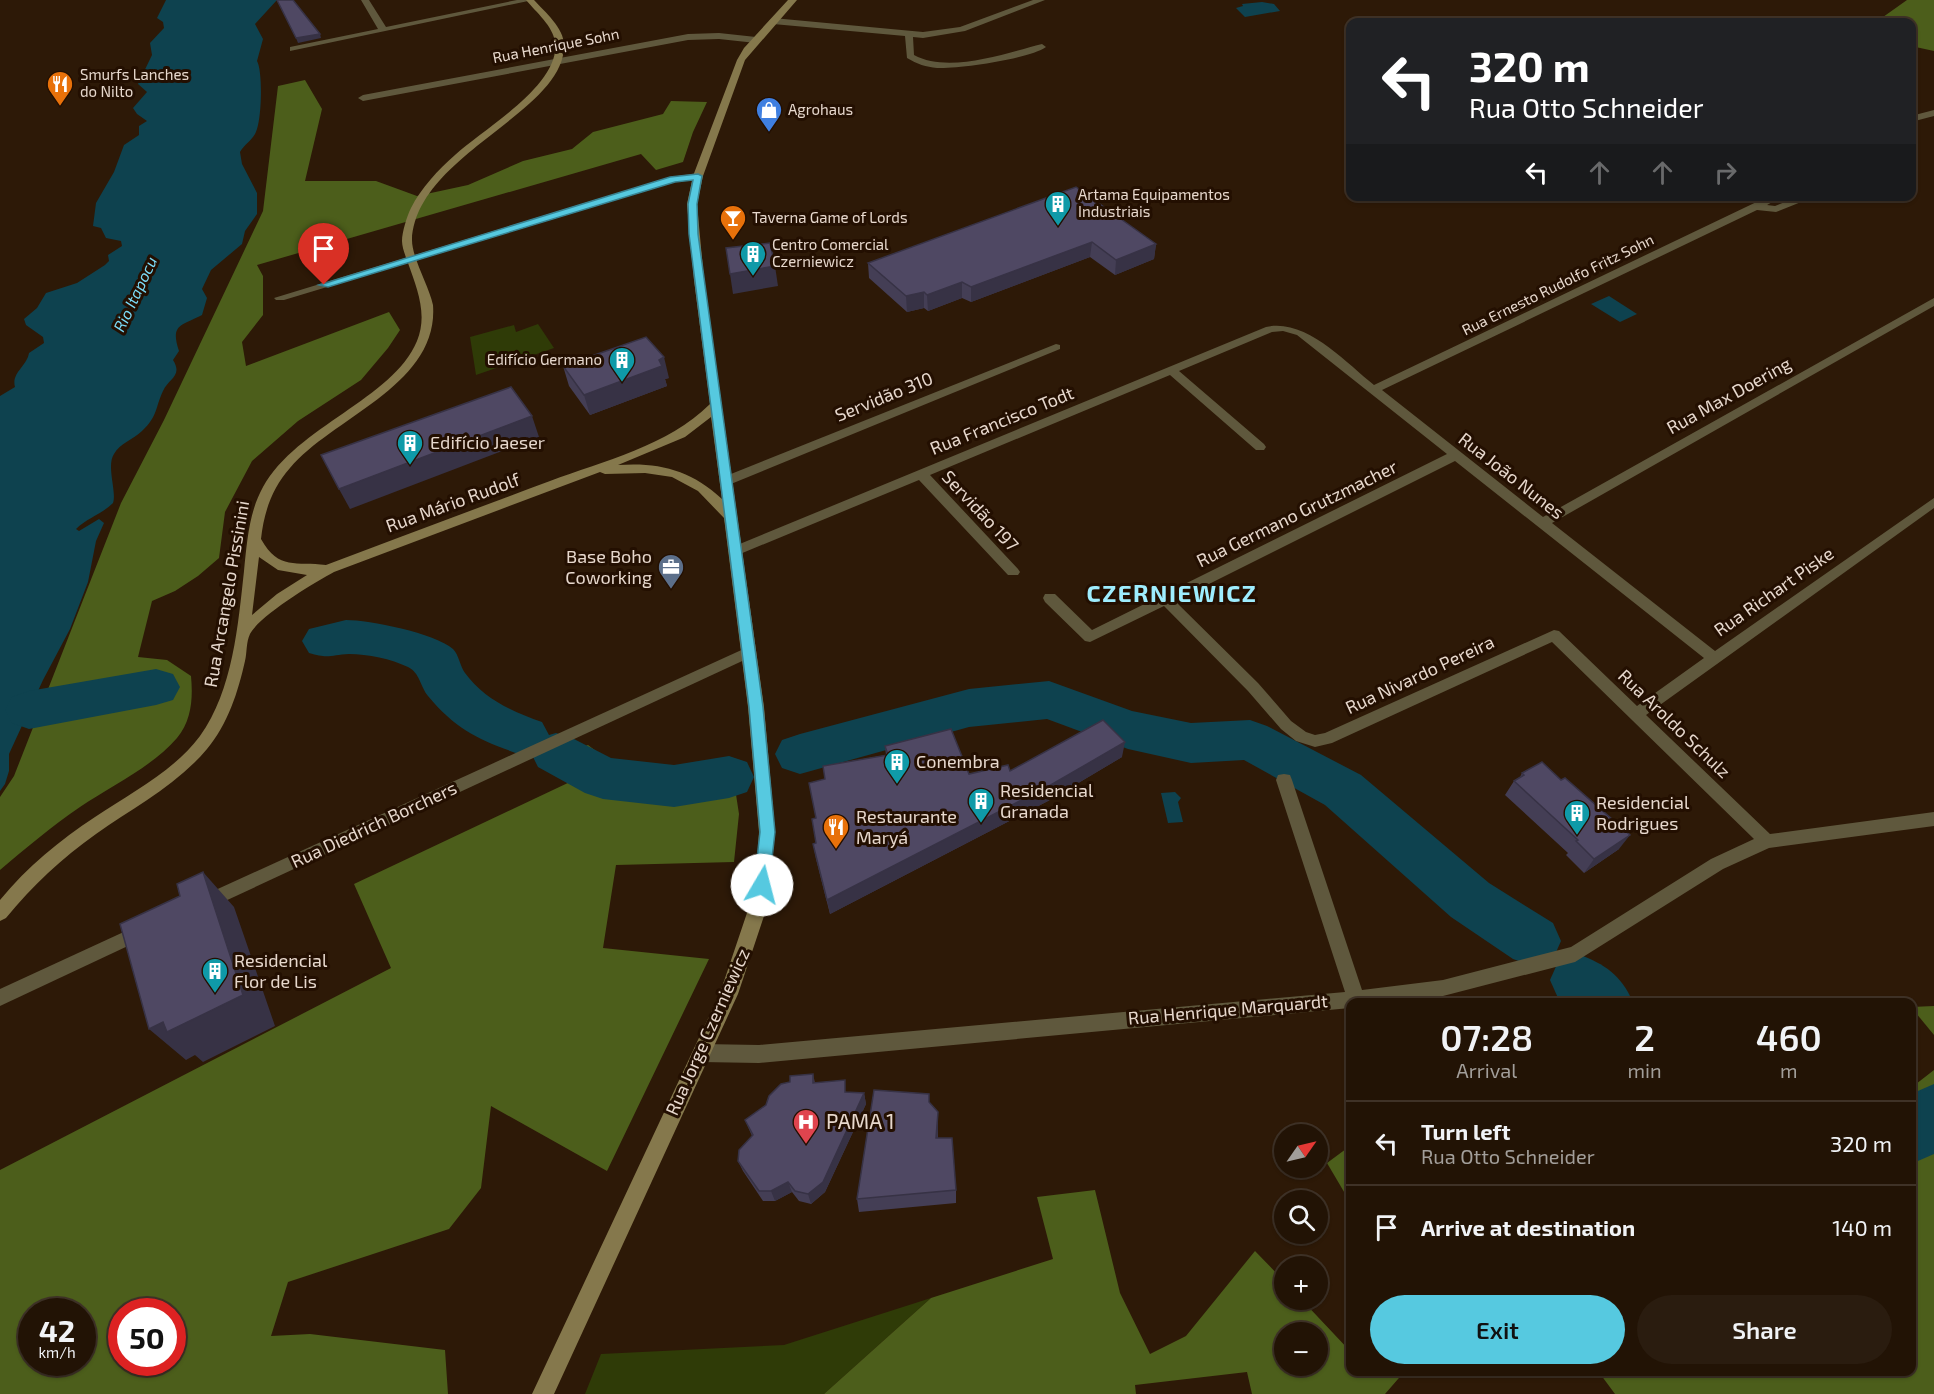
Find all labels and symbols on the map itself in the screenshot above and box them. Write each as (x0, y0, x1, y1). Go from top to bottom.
street label: Rua Henrique Sohn (491, 24, 621, 66)
place label: Smurfs Lanches do Nilto (80, 65, 189, 100)
restaurant icon: Smurfs Lanches do Nilto (45, 69, 75, 107)
shop icon: Agrohaus (754, 95, 784, 133)
place label: Agrohaus (788, 100, 853, 118)
place label: Artama Equipamentos Industriais (1078, 185, 1230, 220)
building icon: Artama Equipamentos Industriais (1043, 189, 1073, 227)
bar icon: Taverna Game of Lords (718, 203, 748, 241)
place label: Taverna Game of Lords (752, 208, 908, 226)
pin (298, 223, 349, 285)
street label: Rua Ernesto Rudolfo Fritz Sohn (1459, 230, 1656, 338)
place label: Centro Comercial Czerniewicz (772, 235, 889, 270)
building icon: Centro Comercial Czerniewicz (738, 239, 768, 277)
water label: Rio Itapocu (109, 253, 160, 334)
building icon: Edifício Germano (607, 345, 637, 383)
place label: Edifício Germano (487, 350, 602, 368)
street label: Rua Max Doering (1663, 352, 1794, 438)
street label: Servidão 310 (832, 366, 936, 426)
street label: Rua Francisco Todt (927, 381, 1077, 459)
street label: Rua João Nunes (1455, 427, 1569, 523)
building icon: Edifício Jaeser (395, 428, 425, 466)
place label: Edifício Jaeser (430, 431, 545, 453)
street label: Rua Germano Grutzmacher (1193, 455, 1400, 571)
street label: Servidão 197 (938, 465, 1024, 555)
street label: Rua Mário Rudolf (383, 467, 524, 536)
street label: Rua Arcangelo Pissinini (199, 499, 253, 689)
street label: Rua Richart Piske (1709, 542, 1837, 641)
place label: Base Boho Coworking (565, 545, 652, 588)
office icon: Base Boho Coworking (656, 552, 686, 590)
district label: CZERNIEWICZ (1087, 578, 1257, 607)
street label: Rua Nivardo Pereira (1342, 630, 1498, 718)
street label: Rua Aroldo Schulz (1614, 664, 1735, 782)
building icon: Conembra (882, 747, 912, 785)
place label: Conembra (916, 750, 1000, 772)
street label: Rua Diedrich Borchers (287, 776, 460, 872)
place label: Residencial Granada (1000, 779, 1094, 822)
building icon: Residencial Granada (966, 786, 996, 824)
place label: Residencial Rodrigues (1596, 791, 1690, 834)
building icon: Residencial Rodrigues (1562, 798, 1592, 836)
place label: Restaurante Maryá (856, 805, 957, 848)
restaurant icon: Restaurante Maryá (821, 812, 851, 850)
position arrow (730, 853, 794, 917)
street label: Rua Jorge Czerniewicz (660, 945, 754, 1118)
place label: Residencial Flor de Lis (234, 949, 328, 992)
building icon: Residencial Flor de Lis (200, 956, 230, 994)
street label: Rua Henrique Marquardt (1127, 989, 1329, 1029)
hospital icon: PAMA 1 (791, 1107, 821, 1145)
place label: PAMA 1 (826, 1108, 895, 1133)
north arrow (1274, 1124, 1328, 1178)
speed limit sign: 50 (108, 1298, 186, 1376)

